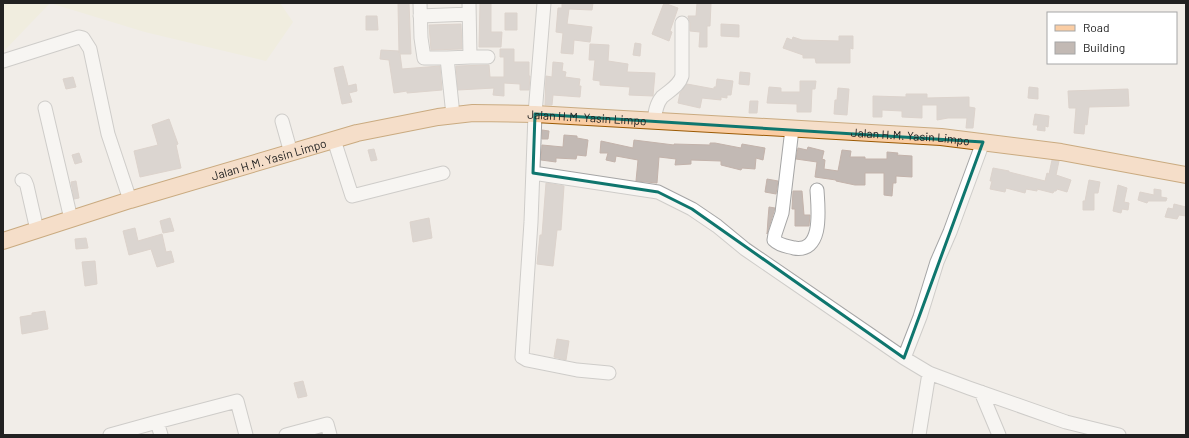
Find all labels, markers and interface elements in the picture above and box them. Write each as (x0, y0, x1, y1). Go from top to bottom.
legend (1047, 12, 1177, 64)
text: Road (1083, 20, 1110, 34)
text: Building (1083, 40, 1125, 54)
street label: Jalan H.M. Yasin Limpo (527, 107, 647, 127)
street label: Jalan H.M. Yasin Limpo (850, 125, 971, 148)
street label: Jalan H.M. Yasin Limpo (209, 135, 328, 183)

